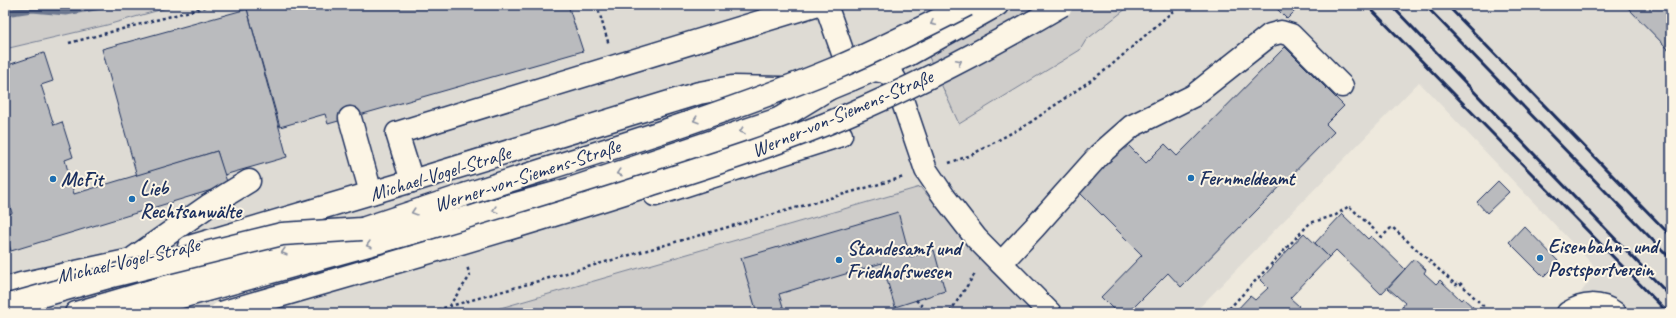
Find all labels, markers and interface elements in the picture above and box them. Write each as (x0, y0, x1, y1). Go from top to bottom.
one-way arrow (929, 18, 937, 26)
one-way arrow (955, 60, 962, 67)
street label: Werner-von-Siemens-Straße (748, 63, 938, 163)
one-way arrow (693, 115, 700, 124)
one-way arrow (739, 126, 746, 135)
street label: Werner-von-Siemens-Straße (431, 133, 625, 217)
street label: Michael-Vogel-Straße (367, 140, 515, 207)
place label: Fernmeldeamt (1199, 166, 1297, 191)
place label: McFit (61, 167, 105, 192)
one-way arrow (616, 168, 623, 177)
marker: Fernmeldeamt (1186, 173, 1196, 183)
marker: McFit (48, 174, 58, 184)
place label: Lieb Rechtsanwälte (140, 176, 243, 224)
marker: Lieb Rechtsanwälte (127, 194, 137, 204)
one-way arrow (491, 205, 498, 214)
one-way arrow (410, 207, 417, 215)
street label: Michael-Vogel-Straße (54, 232, 203, 289)
place label: Eisenbahn- und Postsportverein (1548, 234, 1661, 282)
place label: Standesamt und Friedhofswesen (847, 236, 964, 284)
one-way arrow (366, 240, 373, 248)
one-way arrow (281, 247, 288, 256)
marker: Eisenbahn- und Postsportverein (1535, 253, 1545, 263)
marker: Standesamt und Friedhofswesen (834, 255, 844, 265)

